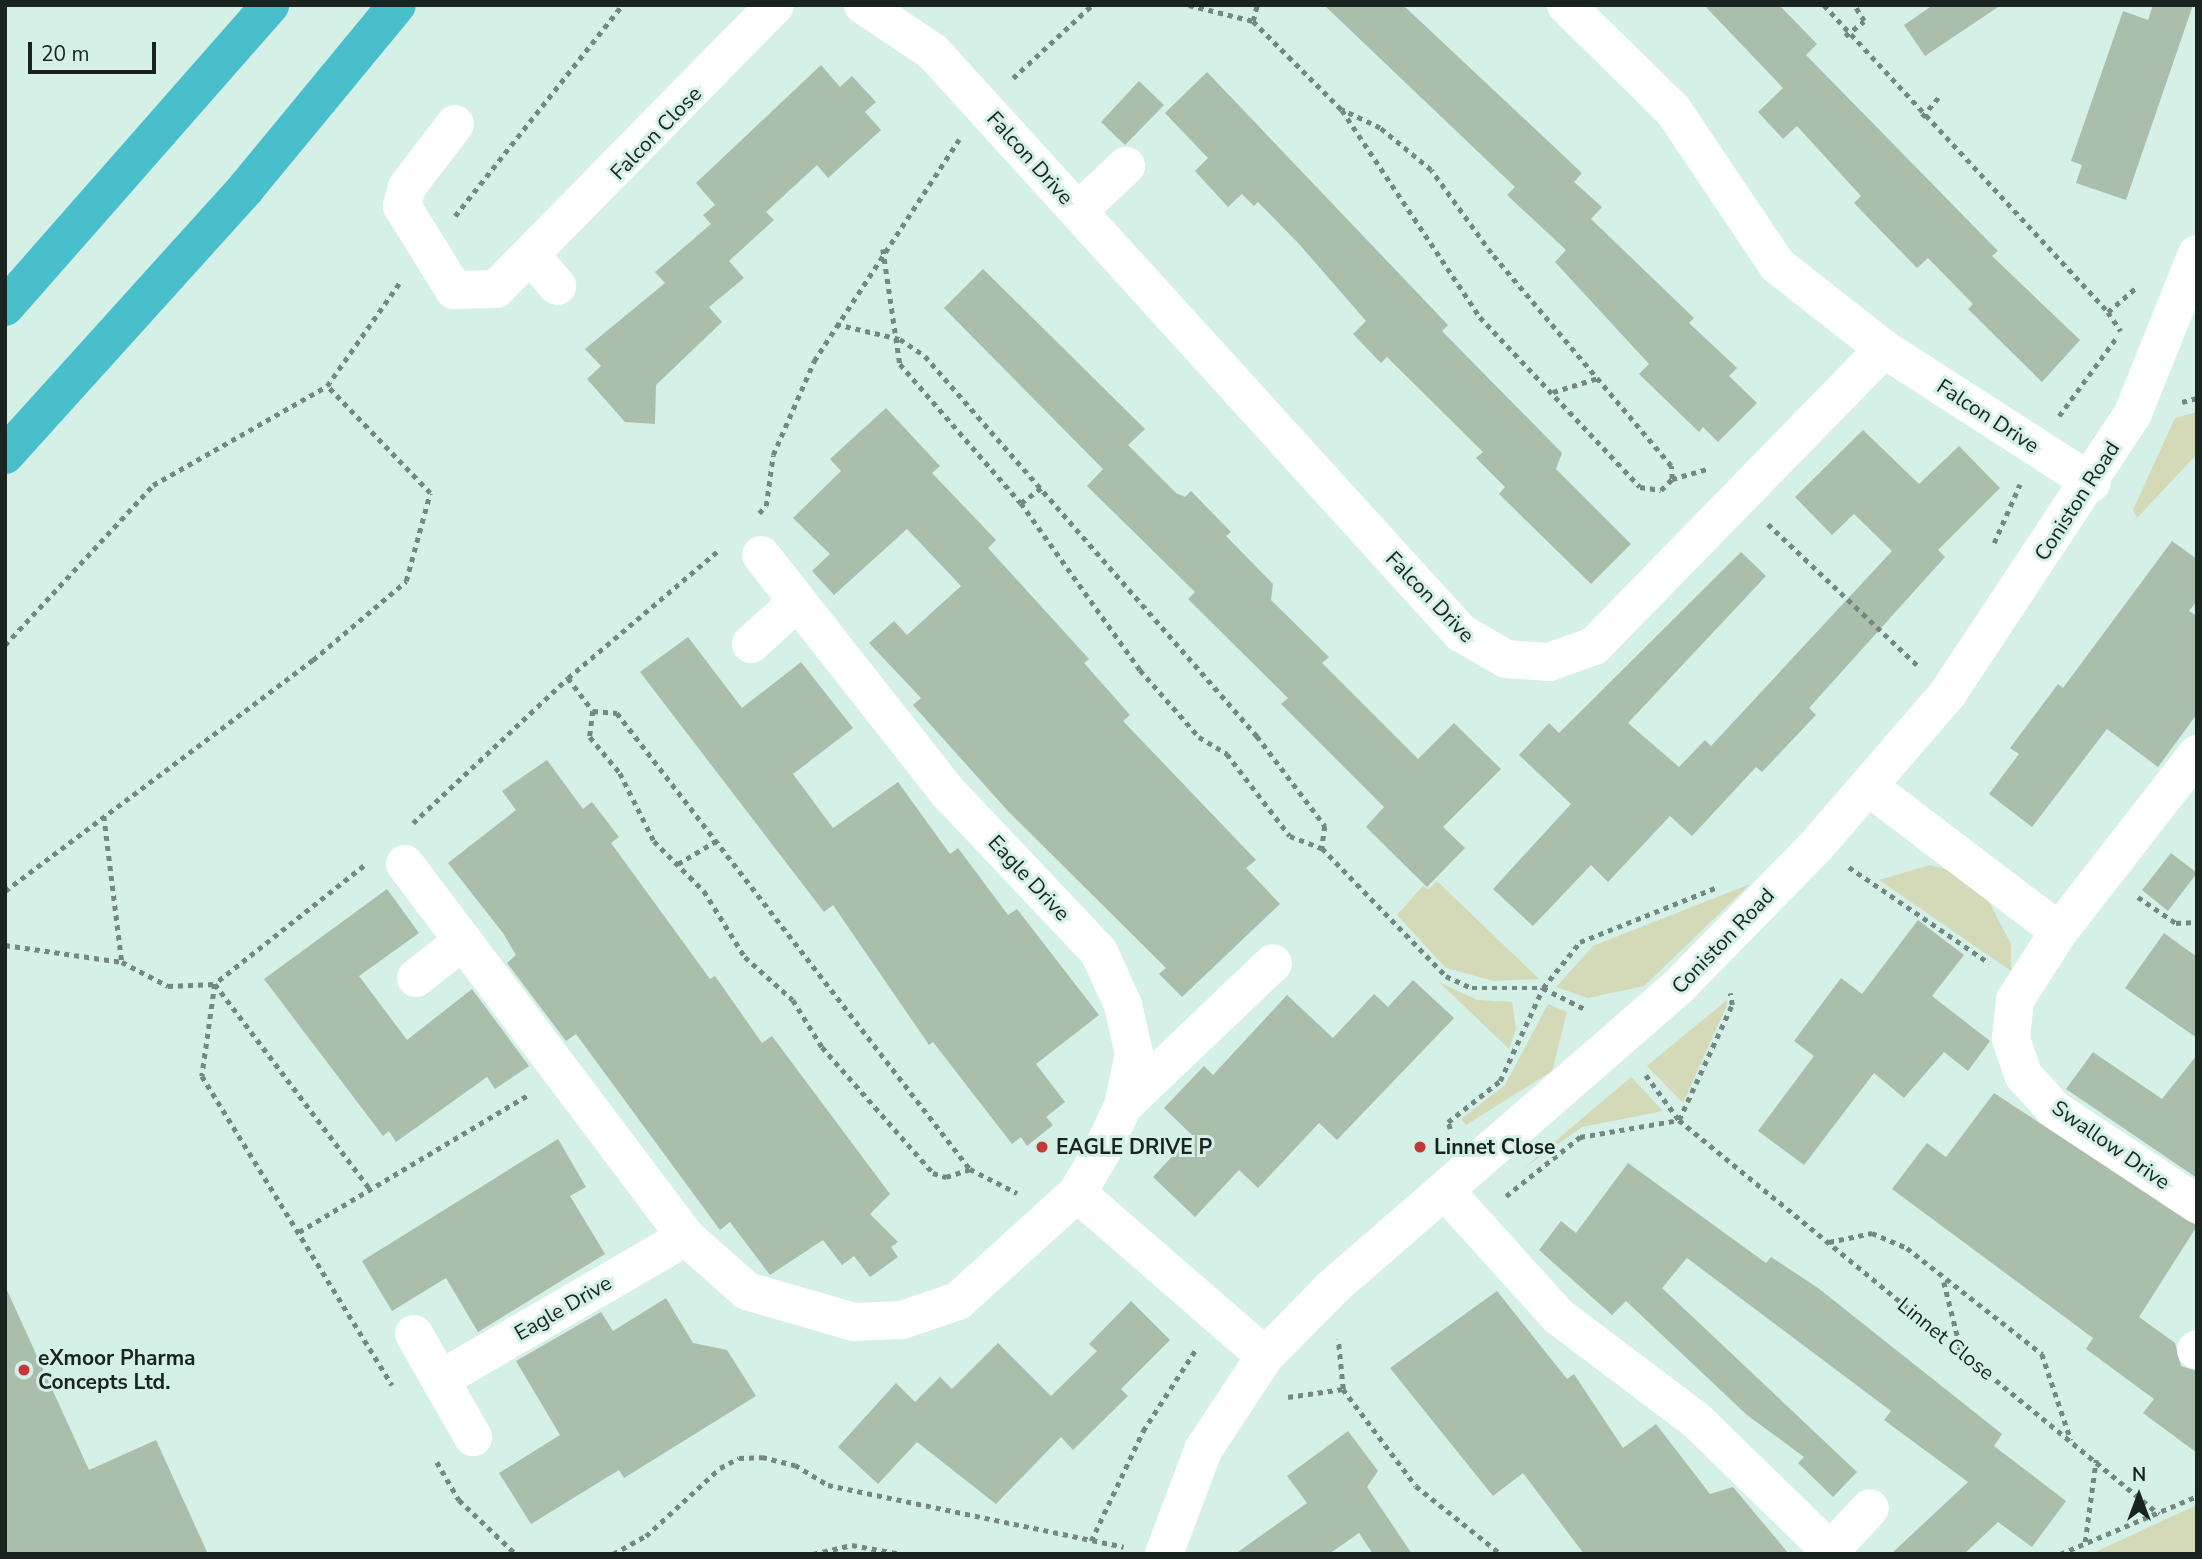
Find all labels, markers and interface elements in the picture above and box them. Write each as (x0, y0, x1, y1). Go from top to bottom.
scale bar (32, 28, 159, 72)
text: 20 m (41, 40, 90, 68)
street label: Falcon Close (605, 81, 707, 185)
street label: Falcon Drive (982, 106, 1078, 210)
street label: Falcon Drive (1932, 374, 2044, 458)
street label: Coniston Road (2029, 437, 2125, 565)
street label: Falcon Drive (1380, 546, 1480, 648)
street label: Eagle Drive (983, 830, 1075, 926)
street label: Coniston Road (1666, 883, 1780, 999)
street label: Swallow Drive (2047, 1095, 2175, 1195)
place label: EAGLE DRIVE P (1056, 1134, 1212, 1160)
place label: Linnet Close (1434, 1134, 1555, 1160)
marker: EAGLE DRIVE P (1034, 1139, 1050, 1155)
marker: Linnet Close (1412, 1139, 1428, 1155)
street label: Eagle Drive (510, 1270, 616, 1346)
street label: Linnet Close (1893, 1292, 1999, 1386)
place label: eXmoor Pharma Concepts Ltd. (38, 1345, 196, 1395)
marker: eXmoor Pharma Concepts Ltd. (16, 1362, 32, 1378)
north arrow (2104, 1461, 2174, 1531)
text: N (2132, 1462, 2146, 1488)

